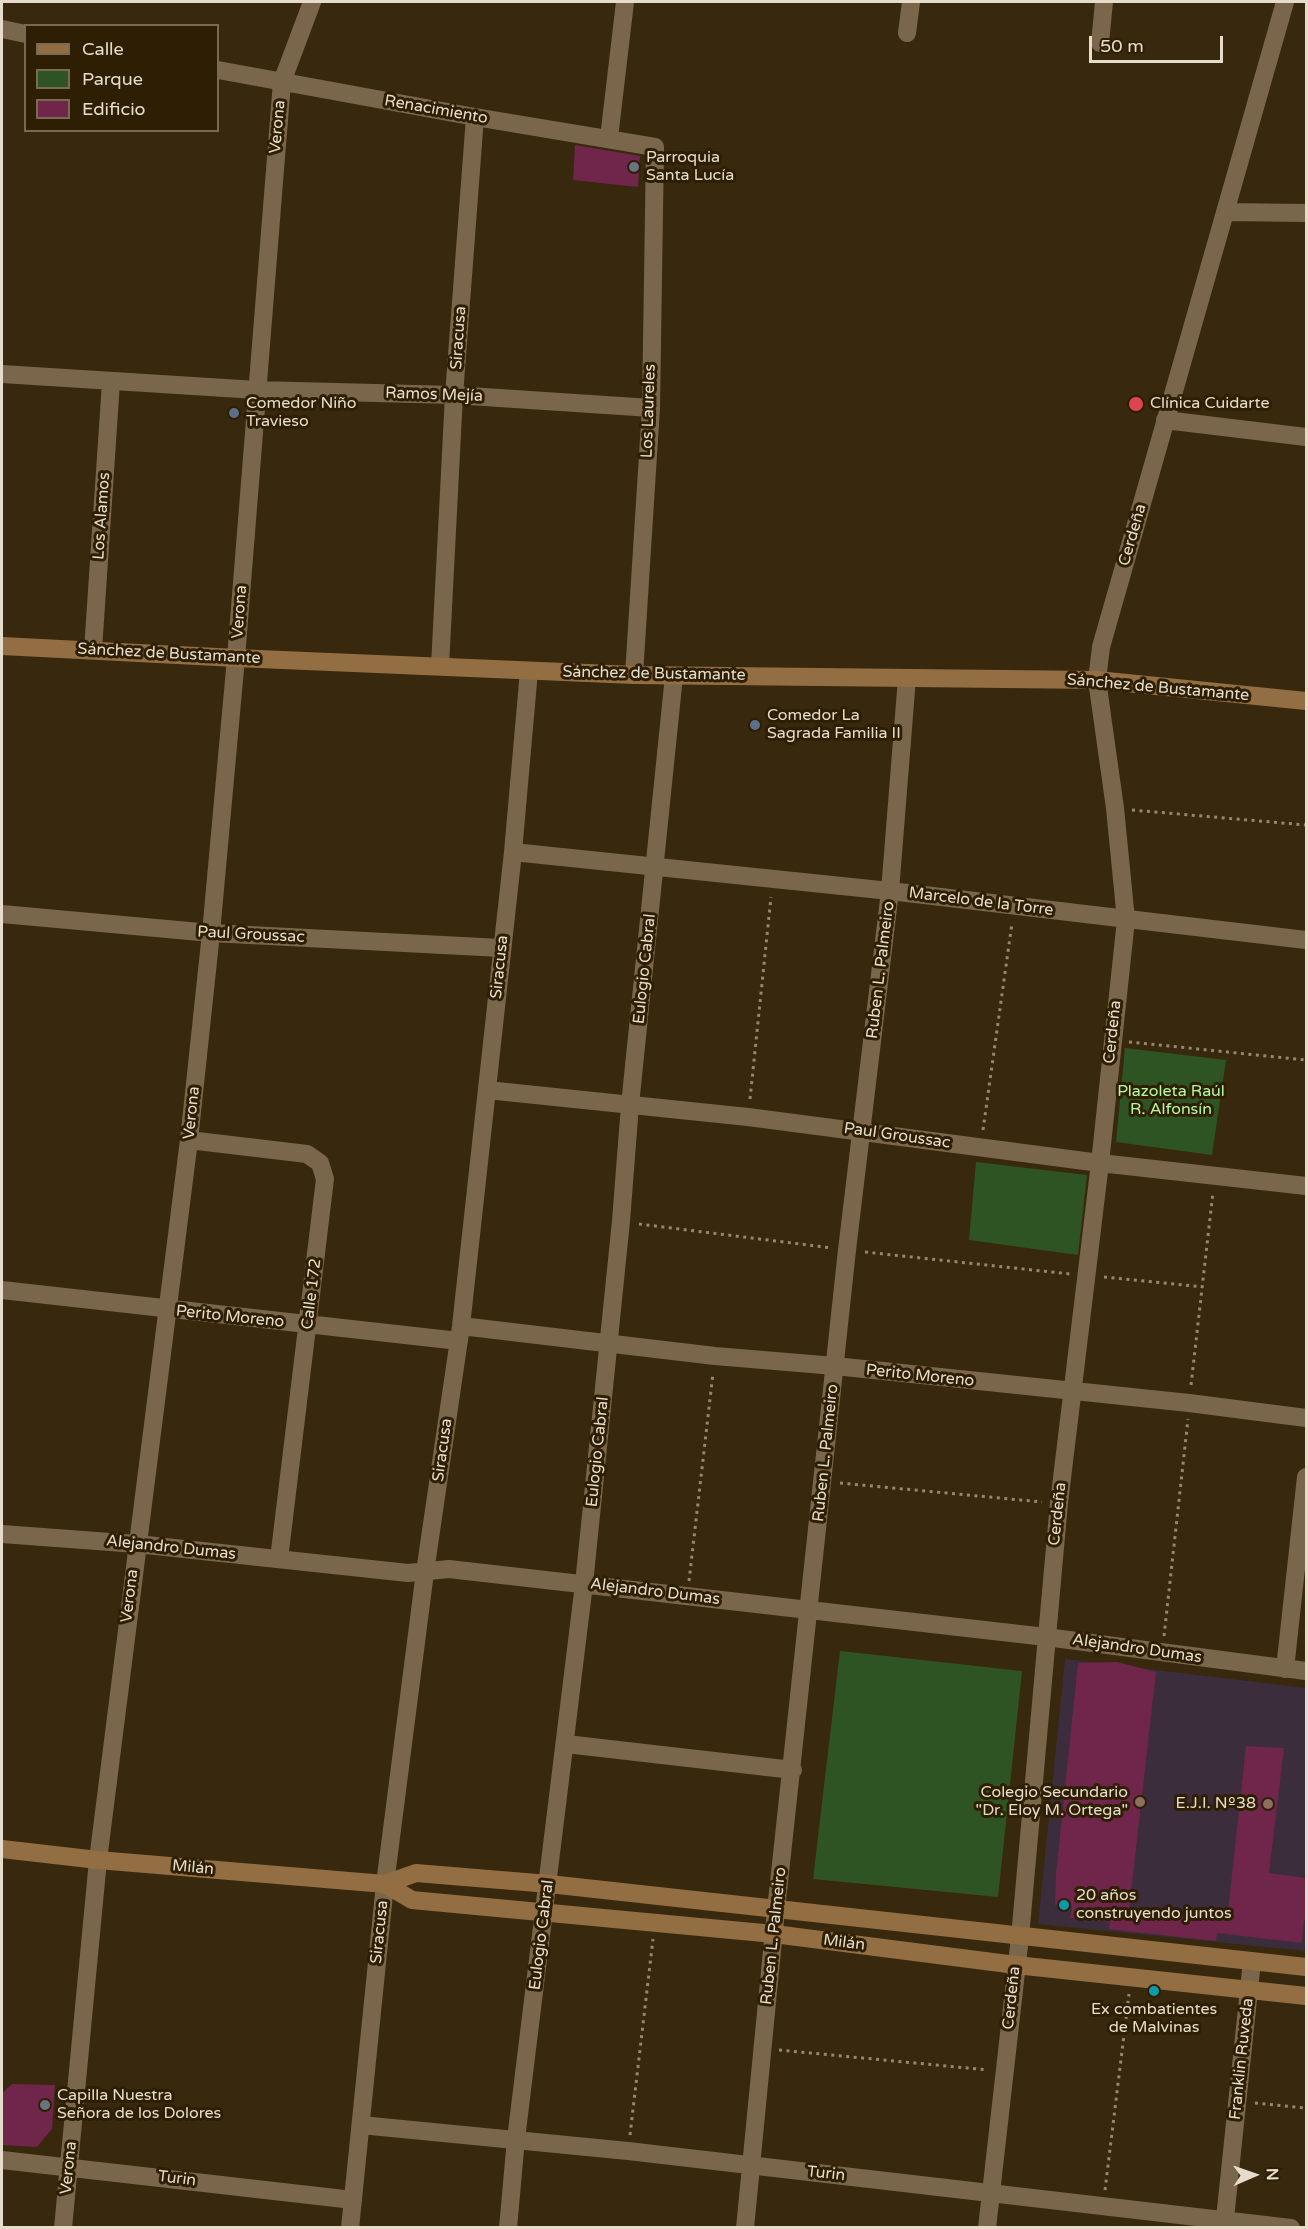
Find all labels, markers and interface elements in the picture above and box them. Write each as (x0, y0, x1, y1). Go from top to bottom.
legend (24, 24, 219, 132)
scale bar (1092, 24, 1226, 62)
text: 50 m (1100, 35, 1144, 57)
text: Calle (82, 38, 124, 60)
text: Parque (82, 68, 143, 90)
street label: Renacimiento (383, 91, 489, 129)
text: Edificio (82, 98, 146, 120)
street label: Verona (266, 99, 290, 155)
place label: Parroquia Santa Lucía (646, 148, 734, 186)
marker: Parroquia Santa Lucía (627, 160, 641, 174)
street label: Siracusa (447, 306, 471, 370)
street label: Los Laureles (638, 364, 660, 458)
street label: Ramos Mejía (385, 384, 483, 406)
place label: Comedor Niño Travieso (246, 394, 357, 432)
place label: Clínica Cuidarte (1150, 394, 1269, 414)
marker: Clínica Cuidarte (1127, 395, 1145, 413)
marker: Comedor Niño Travieso (227, 406, 241, 420)
street label: Los Alamos (89, 472, 115, 560)
street label: Cerdeña (1115, 502, 1151, 568)
street label: Verona (229, 585, 251, 639)
street label: Sánchez de Bustamante (77, 640, 261, 668)
street label: Sánchez de Bustamante (562, 663, 746, 685)
street label: Sánchez de Bustamante (1066, 670, 1250, 706)
place label: Comedor La Sagrada Familia II (767, 706, 901, 744)
marker: Comedor La Sagrada Familia II (748, 718, 762, 732)
street label: Marcelo de la Torre (908, 884, 1054, 920)
street label: Ruben L. Palmeiro (863, 900, 899, 1040)
street label: Eulogio Cabral (630, 913, 660, 1025)
street label: Paul Groussac (197, 923, 305, 947)
street label: Siracusa (487, 934, 513, 1000)
street label: Cerdeña (1100, 999, 1126, 1065)
park label: Plazoleta Raúl R. Alfonsín (1117, 1082, 1225, 1120)
street label: Verona (180, 1085, 204, 1141)
street label: Paul Groussac (842, 1119, 952, 1153)
street label: Calle 172 (298, 1257, 326, 1331)
street label: Perito Moreno (175, 1302, 285, 1332)
street label: Perito Moreno (865, 1361, 975, 1391)
street label: Ruben L. Palmeiro (809, 1383, 843, 1523)
street label: Eulogio Cabral (583, 1396, 613, 1508)
street label: Siracusa (429, 1417, 457, 1483)
street label: Cerdeña (1045, 1481, 1071, 1547)
street label: Alejandro Dumas (105, 1532, 237, 1564)
street label: Verona (117, 1568, 143, 1624)
street label: Alejandro Dumas (589, 1575, 721, 1609)
street label: Alejandro Dumas (1071, 1630, 1203, 1668)
place label: Colegio Secundario "Dr. Eloy M. Ortega" (976, 1783, 1128, 1821)
place label: E.J.I. Nº38 (1175, 1794, 1256, 1814)
marker: Colegio Secundario "Dr. Eloy M. Ortega" (1133, 1795, 1147, 1809)
marker: E.J.I. Nº38 (1261, 1797, 1275, 1811)
street label: Milán (171, 1857, 215, 1879)
street label: Ruben L. Palmeiro (757, 1866, 791, 2006)
street label: Eulogio Cabral (526, 1879, 558, 1991)
place label: 20 años construyendo juntos (1076, 1886, 1232, 1924)
marker: 20 años construyendo juntos (1057, 1898, 1071, 1912)
street label: Siracusa (367, 1899, 393, 1965)
street label: Milán (822, 1931, 866, 1955)
street label: Cerdeña (999, 1965, 1025, 2031)
marker: Ex combatientes de Malvinas (1147, 1984, 1161, 1998)
street label: Franklin Ruveda (1226, 1997, 1258, 2121)
place label: Ex combatientes de Malvinas (1091, 2000, 1217, 2038)
place label: Capilla Nuestra Señora de los Dolores (57, 2086, 221, 2124)
marker: Capilla Nuestra Señora de los Dolores (38, 2098, 52, 2112)
street label: Verona (57, 2140, 81, 2196)
north arrow (1224, 2145, 1284, 2205)
street label: Turin (806, 2162, 846, 2186)
street label: Turin (157, 2167, 197, 2191)
text: N (1262, 2168, 1282, 2181)

